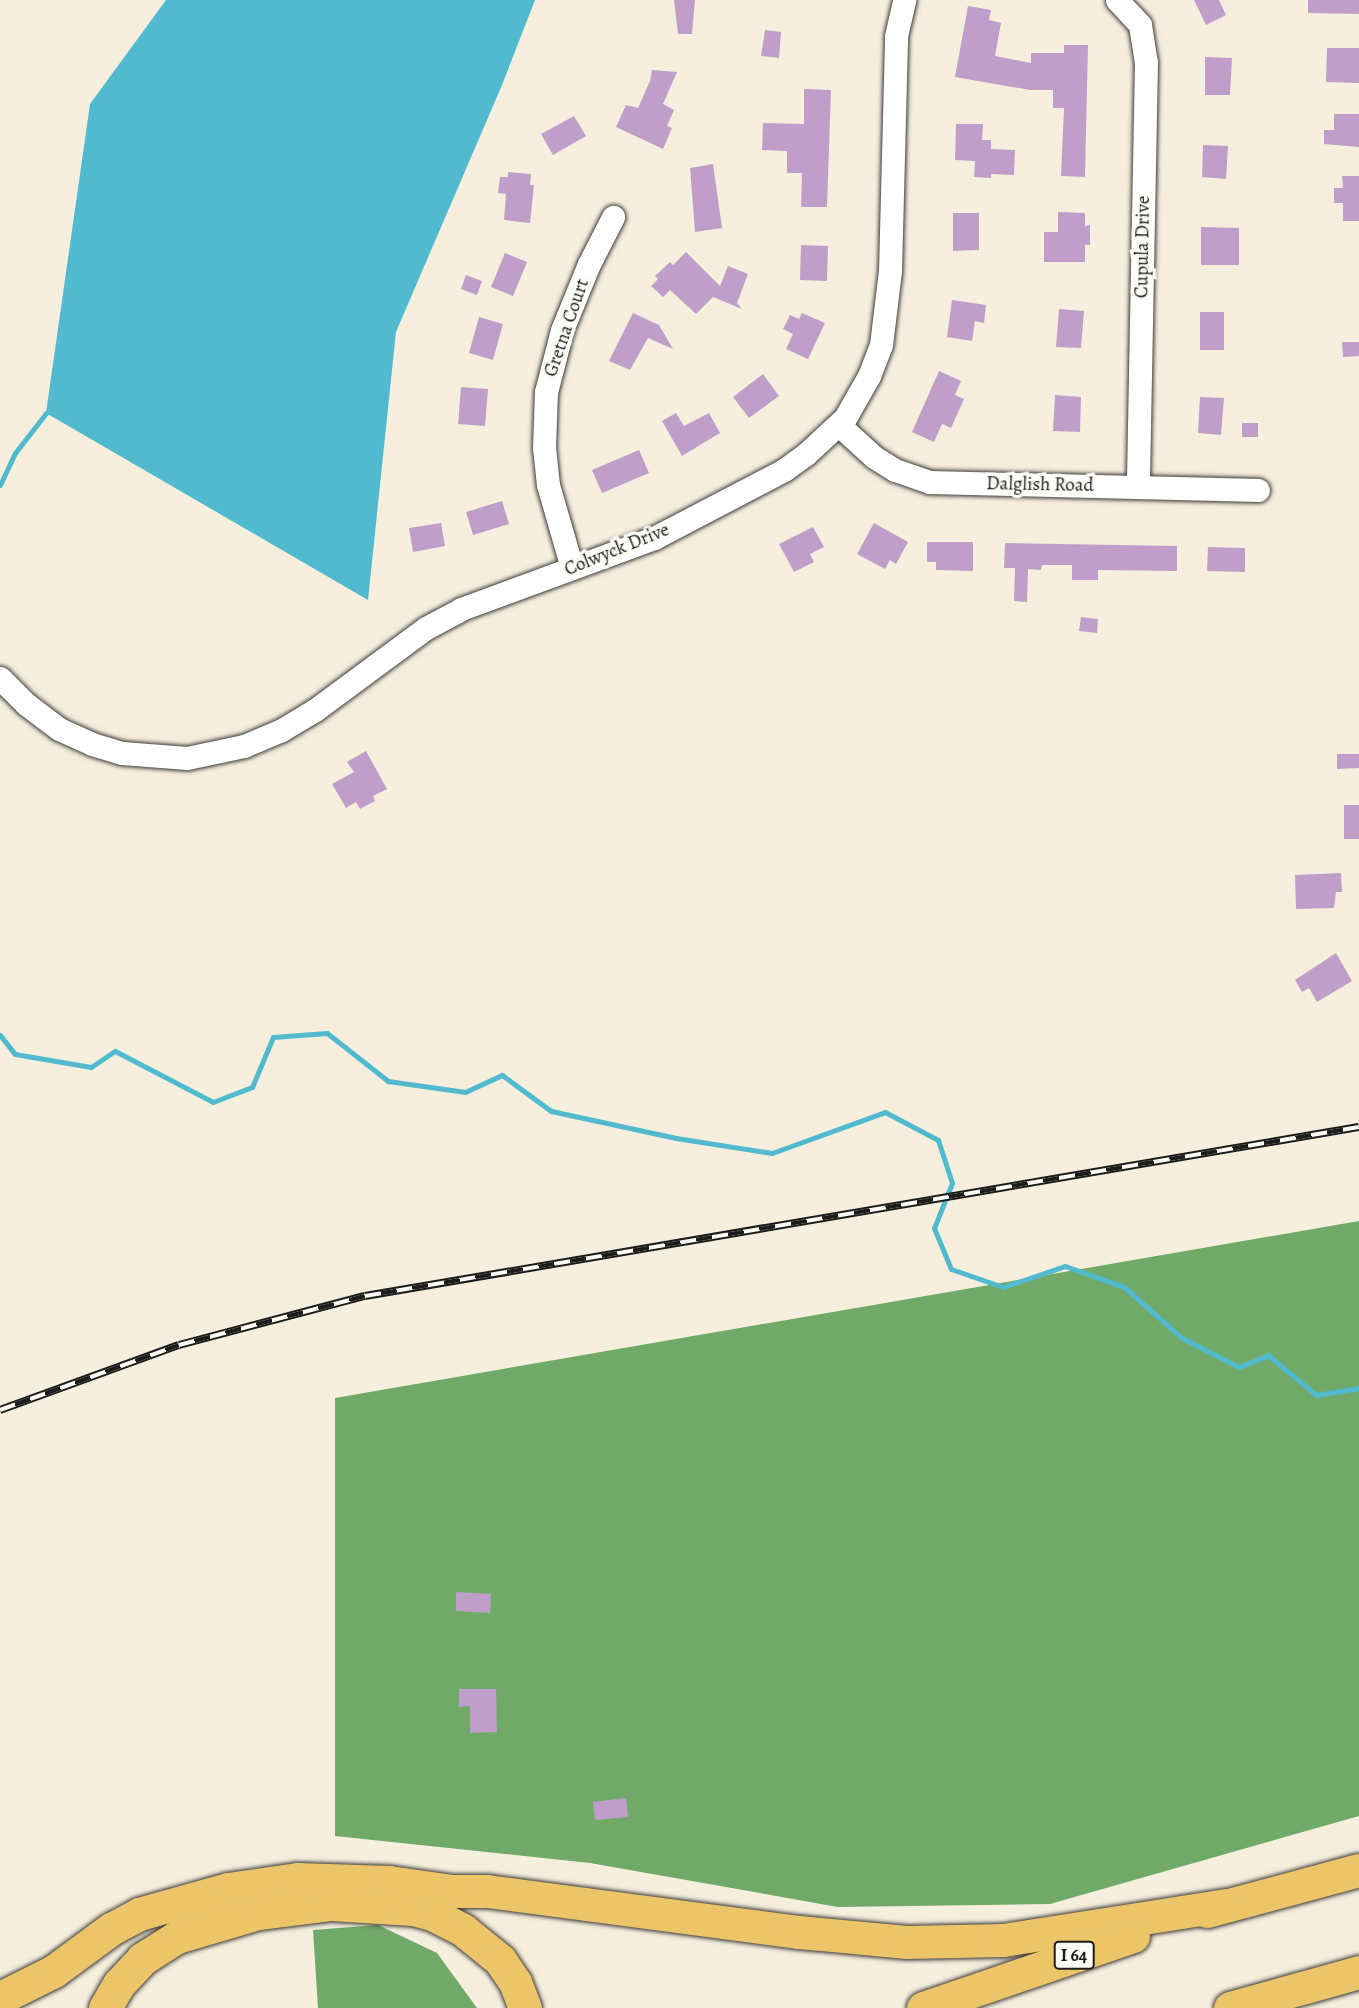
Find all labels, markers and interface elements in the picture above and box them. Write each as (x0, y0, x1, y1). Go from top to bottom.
street label: Cupula Drive (1131, 196, 1155, 298)
street label: Gretna Court (540, 276, 594, 380)
street label: Dalglish Road (986, 473, 1094, 497)
street label: Colwyck Drive (561, 519, 673, 581)
road number: I 64 (1053, 1940, 1095, 1969)

